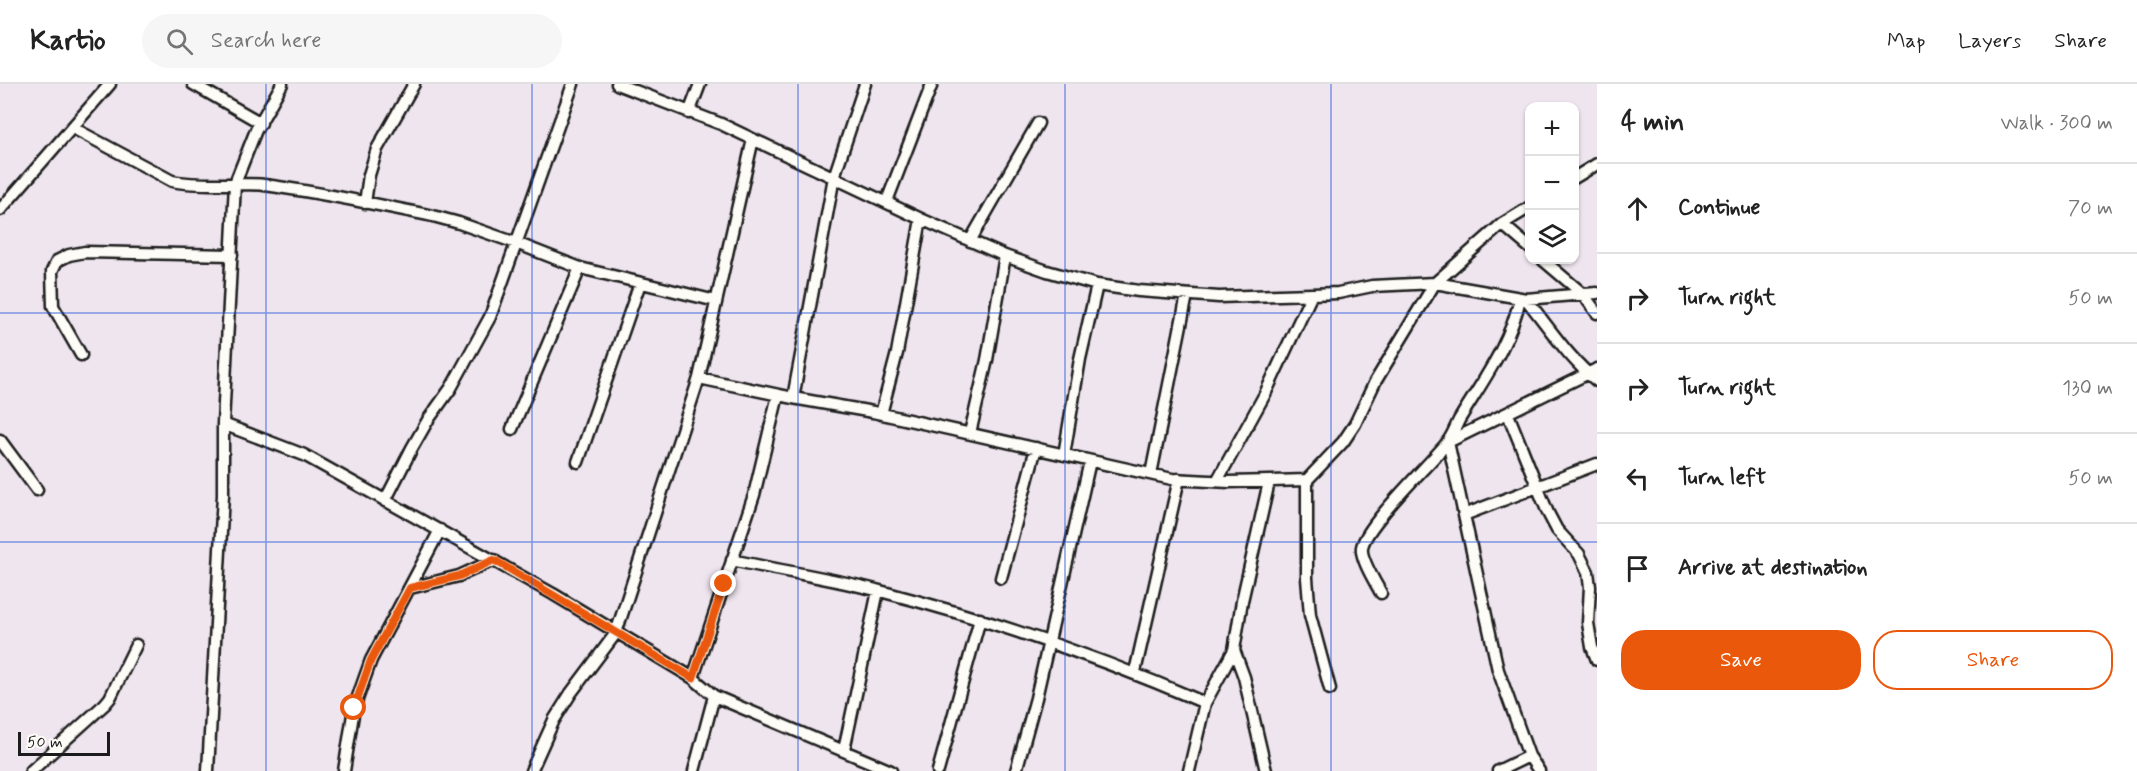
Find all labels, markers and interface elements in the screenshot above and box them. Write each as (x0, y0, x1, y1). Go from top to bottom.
search box (142, 14, 562, 68)
text: Kartio (30, 23, 106, 60)
icon: search (163, 25, 196, 58)
text: Search here (211, 27, 322, 55)
text: Map (1887, 27, 1925, 55)
text: Layers (1958, 27, 2021, 55)
text: Share (2054, 27, 2107, 55)
map controls (1525, 102, 1579, 264)
button: + (1525, 102, 1579, 156)
text: 4 min (1621, 106, 1684, 140)
text: Walk · 300 m (2001, 110, 2113, 137)
button: − (1525, 156, 1579, 210)
icon: ahead (1621, 192, 1654, 225)
text: Continue (1678, 194, 1760, 222)
text: 70 m (2068, 195, 2113, 222)
button: layers (1525, 210, 1579, 264)
icon: right (1621, 282, 1654, 315)
text: Turn right (1678, 284, 1776, 312)
text: 50 m (2068, 285, 2113, 312)
icon: right (1621, 372, 1654, 405)
text: Turn right (1678, 374, 1776, 402)
text: 130 m (2062, 375, 2113, 402)
icon: left (1621, 462, 1654, 495)
text: Turn left (1678, 464, 1766, 492)
text: 50 m (2068, 465, 2113, 492)
icon: arrive (1621, 552, 1654, 585)
text: Arrive at destination (1678, 554, 1868, 582)
route end (710, 570, 736, 596)
button: Save (1621, 630, 1861, 690)
button: Share (1873, 630, 2113, 690)
route start (340, 694, 366, 720)
scale bar (18, 729, 110, 756)
text: 50 m (27, 732, 63, 753)

